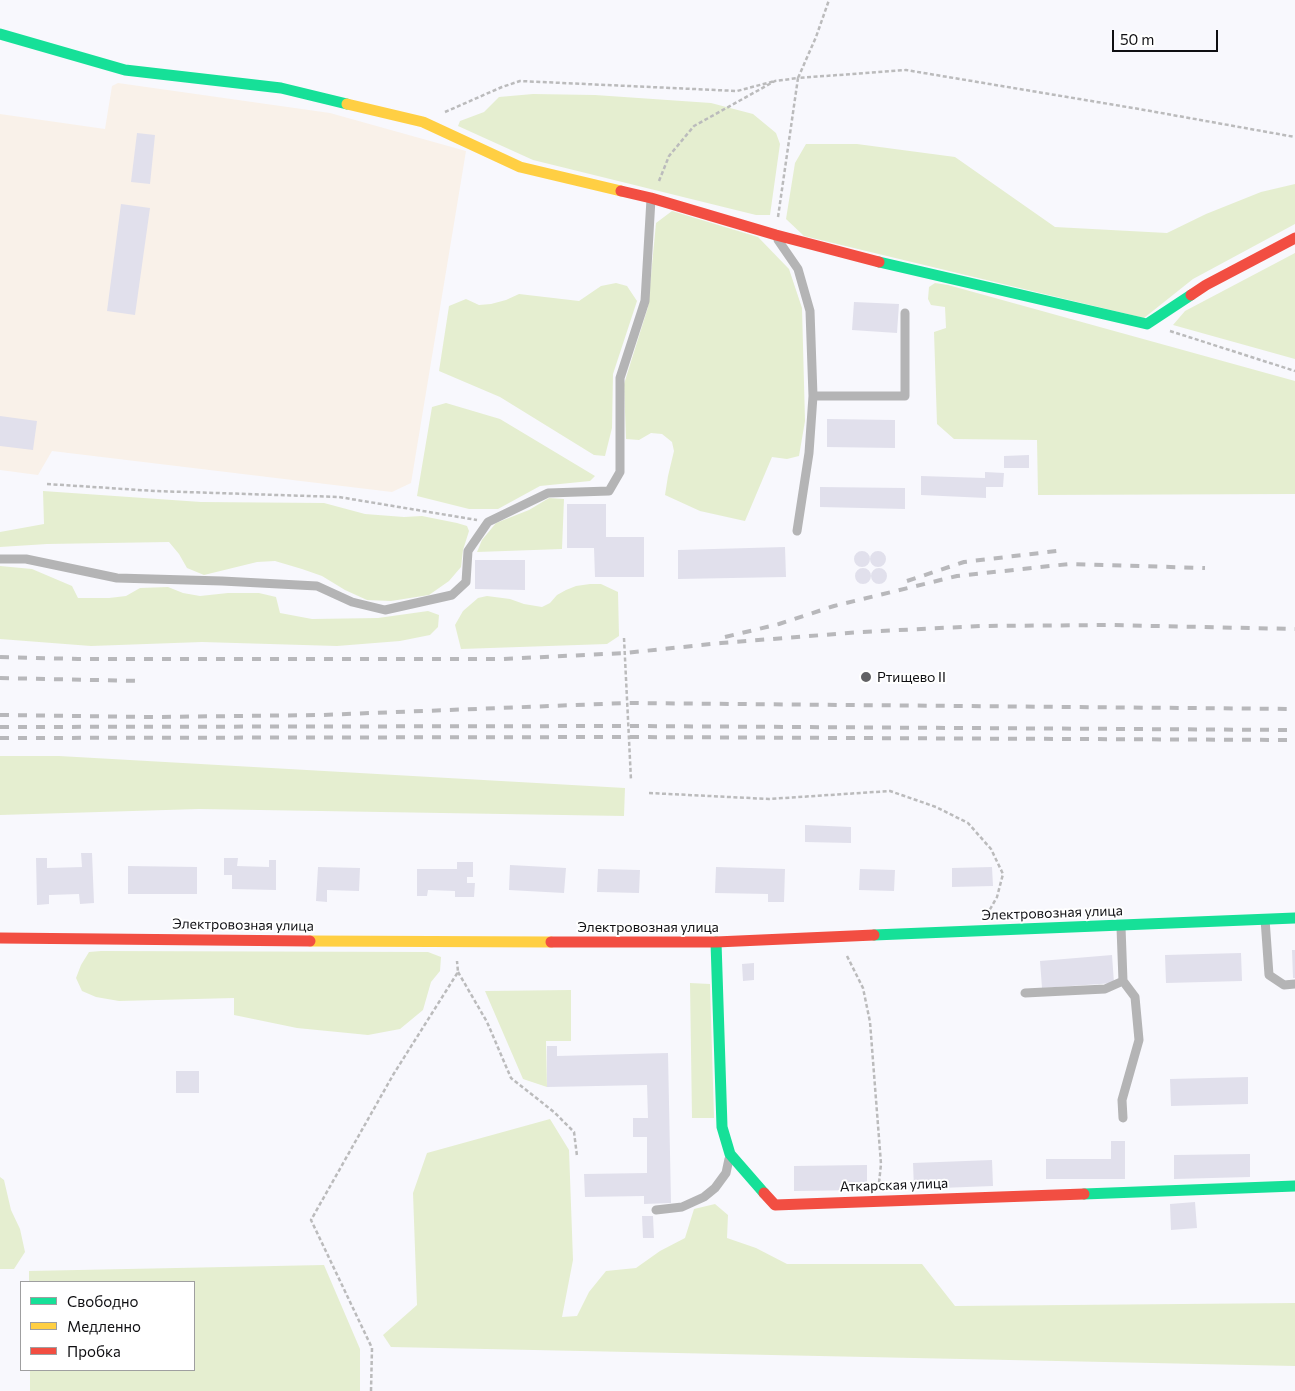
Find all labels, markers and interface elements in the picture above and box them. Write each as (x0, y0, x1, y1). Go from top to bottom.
scale bar (1115, 20, 1221, 52)
text: 50 m (1120, 30, 1154, 48)
place label: Ртищево II (877, 669, 946, 685)
marker: Ртищево II (859, 670, 873, 684)
street label: Электровозная улица (981, 902, 1123, 924)
street label: Электровозная улица (172, 915, 314, 935)
street label: Электровозная улица (577, 919, 719, 935)
street label: Аткарская улица (839, 1175, 949, 1195)
legend (20, 1281, 195, 1371)
text: Свободно (67, 1292, 138, 1310)
text: Медленно (67, 1317, 141, 1335)
text: Пробка (67, 1342, 121, 1360)

